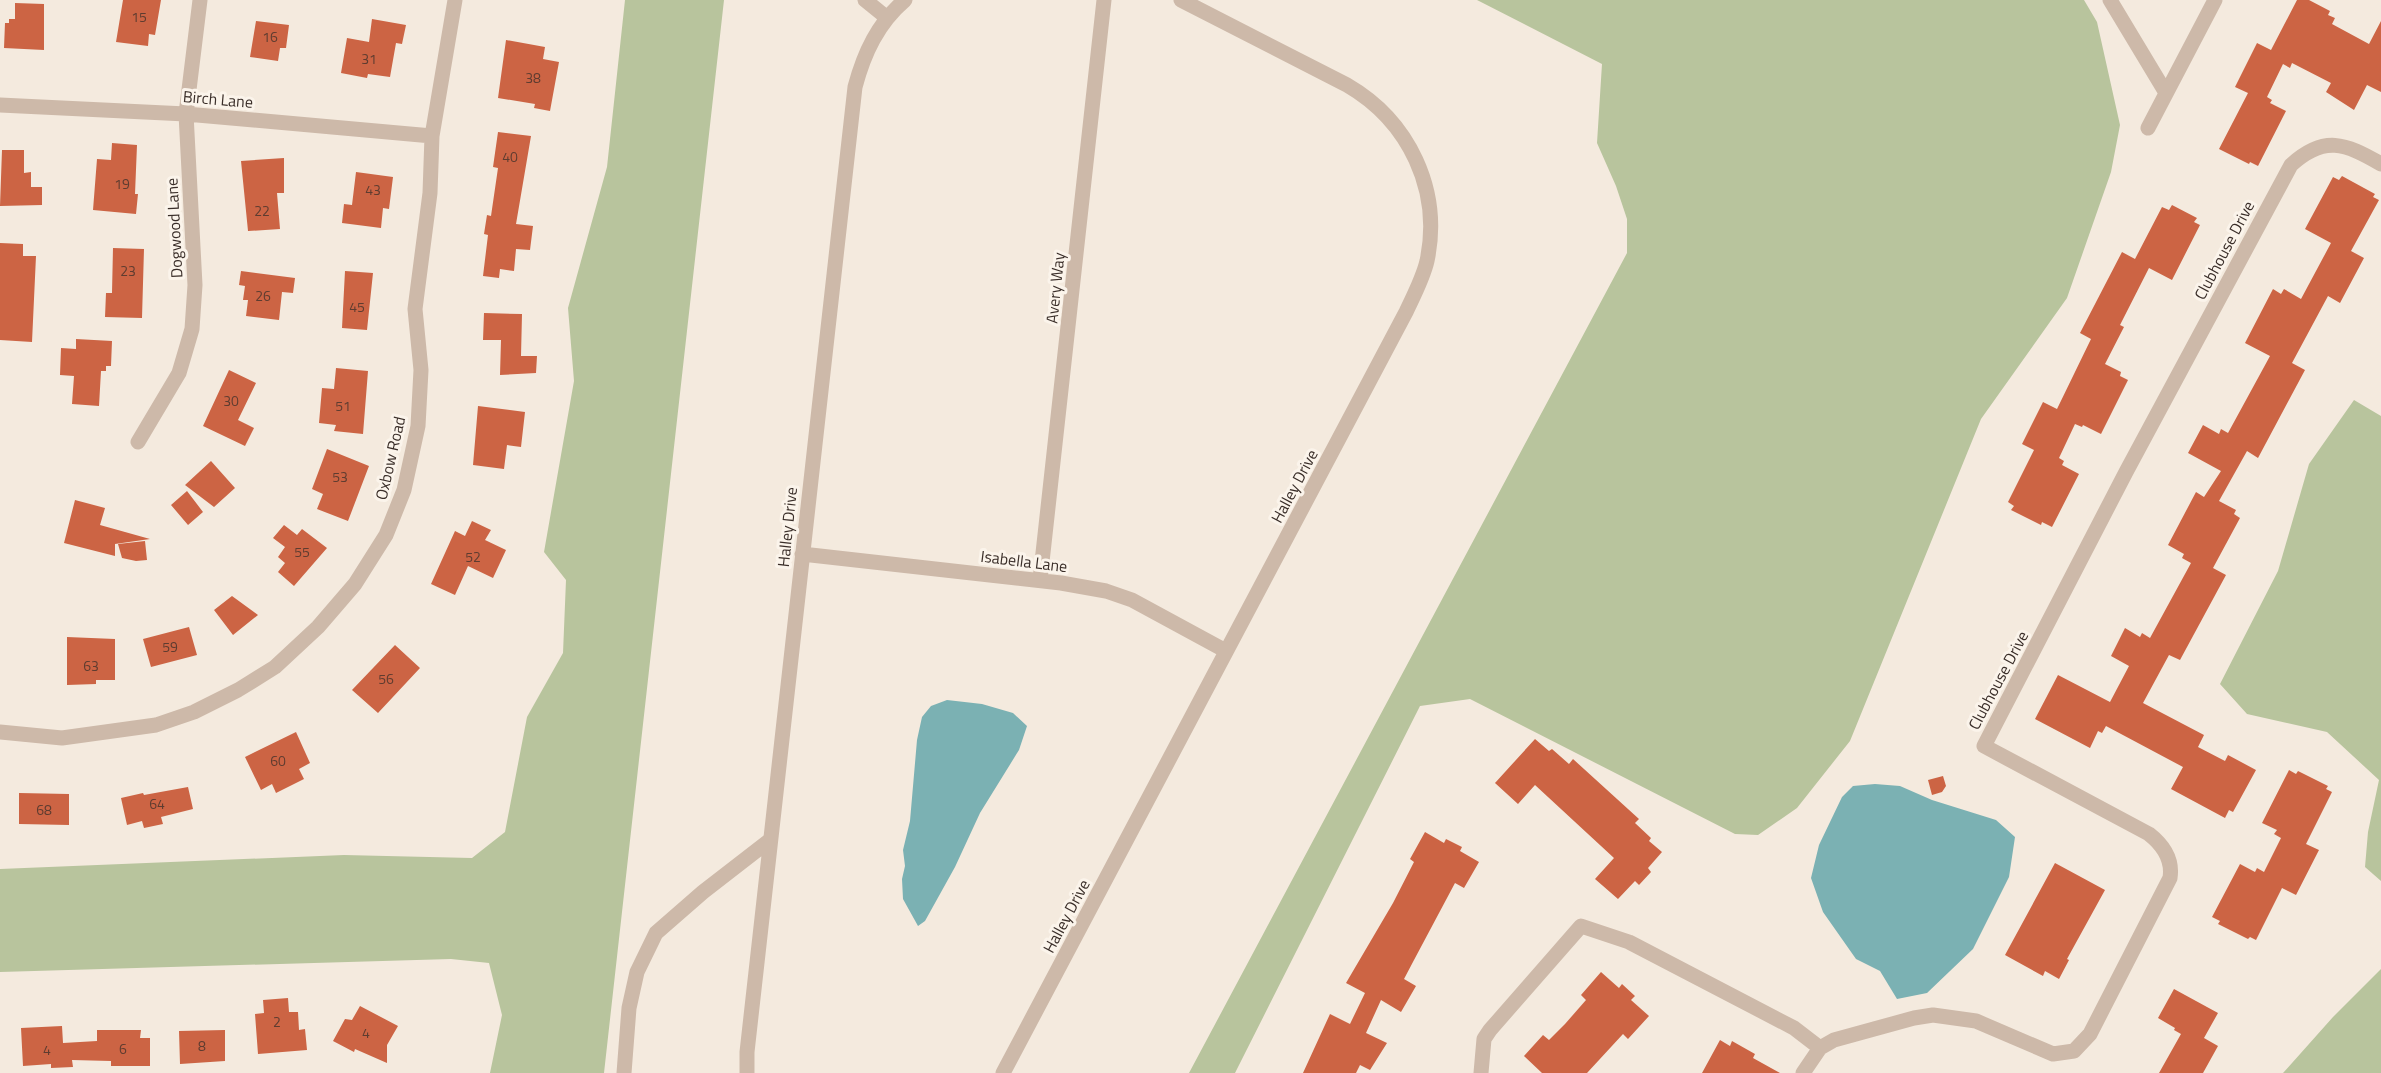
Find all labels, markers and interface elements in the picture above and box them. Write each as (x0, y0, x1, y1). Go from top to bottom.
house number: 15 (131, 6, 147, 27)
house number: 16 (262, 26, 278, 47)
house number: 31 (361, 48, 377, 69)
house number: 38 (525, 67, 541, 88)
street label: Birch Lane (182, 84, 254, 114)
house number: 40 (502, 146, 518, 167)
house number: 19 (114, 173, 130, 194)
street label: Dogwood Lane (159, 177, 189, 279)
house number: 43 (365, 179, 381, 200)
street label: Clubhouse Drive (2188, 196, 2260, 304)
house number: 22 (254, 200, 270, 221)
street label: Avery Way (1039, 251, 1071, 325)
house number: 23 (120, 260, 136, 281)
house number: 26 (255, 285, 271, 306)
house number: 45 (349, 296, 365, 317)
house number: 30 (223, 390, 239, 411)
house number: 51 (335, 395, 351, 416)
street label: Oxbow Road (369, 414, 411, 502)
street label: Halley Drive (1265, 445, 1323, 527)
house number: 53 (332, 466, 348, 487)
street label: Halley Drive (771, 486, 803, 568)
house number: 55 (294, 541, 310, 562)
street label: Isabella Lane (979, 544, 1069, 578)
house number: 52 (465, 546, 481, 567)
street label: Clubhouse Drive (1962, 626, 2034, 734)
house number: 59 (162, 636, 178, 657)
house number: 63 (83, 655, 99, 676)
house number: 56 (378, 668, 394, 689)
house number: 60 (270, 750, 286, 771)
house number: 64 (149, 793, 165, 814)
house number: 68 (36, 799, 52, 820)
street label: Halley Drive (1037, 875, 1095, 957)
house number: 2 (273, 1011, 281, 1032)
house number: 4 (362, 1022, 370, 1043)
house number: 8 (198, 1035, 206, 1056)
house number: 6 (119, 1038, 127, 1059)
house number: 4 (43, 1039, 51, 1060)

